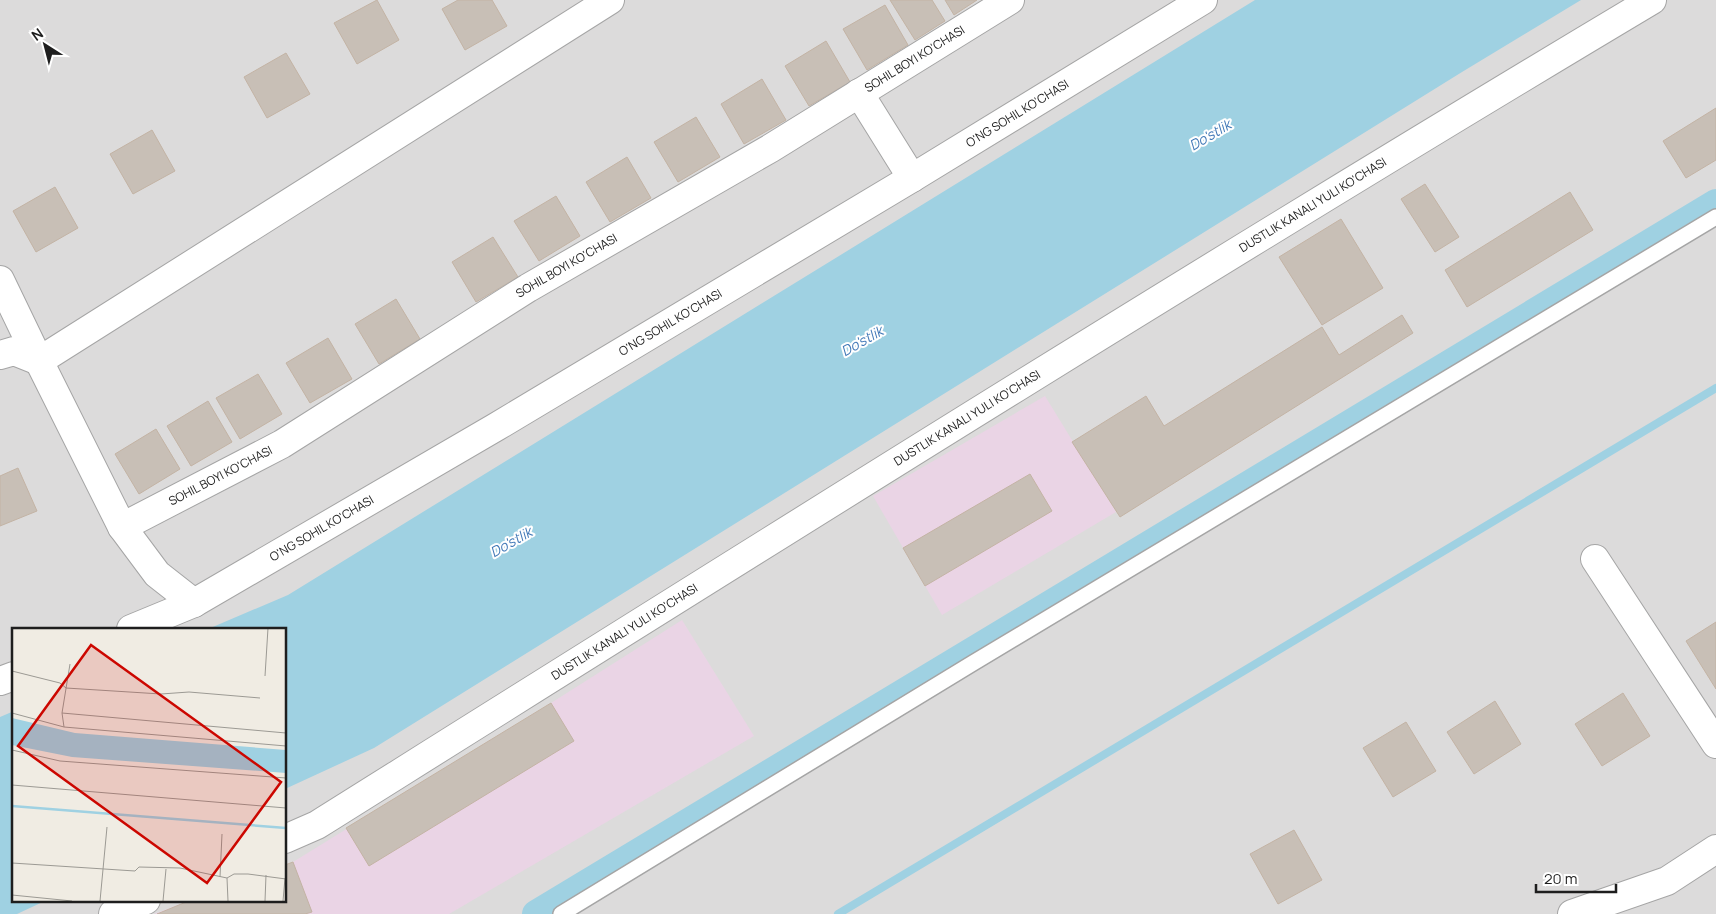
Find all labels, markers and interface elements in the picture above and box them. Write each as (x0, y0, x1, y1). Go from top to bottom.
north arrow (20, 20, 70, 70)
street label: SOHIL BOYI KO'CHASI (861, 21, 968, 96)
text: N (27, 23, 47, 45)
street label: O'NG SOHIL KO'CHASI (962, 75, 1072, 151)
water label: Do'stlik (1185, 114, 1236, 154)
street label: DUSTLIK KANALI YULI KO'CHASI (1236, 153, 1389, 256)
street label: SOHIL BOYI KO'CHASI (512, 229, 620, 302)
street label: O'NG SOHIL KO'CHASI (615, 285, 725, 360)
water label: Do'stlik (837, 320, 888, 360)
street label: DUSTLIK KANALI YULI KO'CHASI (890, 366, 1044, 470)
street label: SOHIL BOYI KO'CHASI (165, 441, 275, 509)
street label: O'NG SOHIL KO'CHASI (266, 491, 377, 565)
water label: Do'stlik (486, 521, 537, 561)
street label: DUSTLIK KANALI YULI KO'CHASI (548, 579, 701, 684)
inset map (12, 628, 286, 902)
scale bar (1536, 862, 1616, 894)
text: 20 m (1544, 868, 1577, 889)

